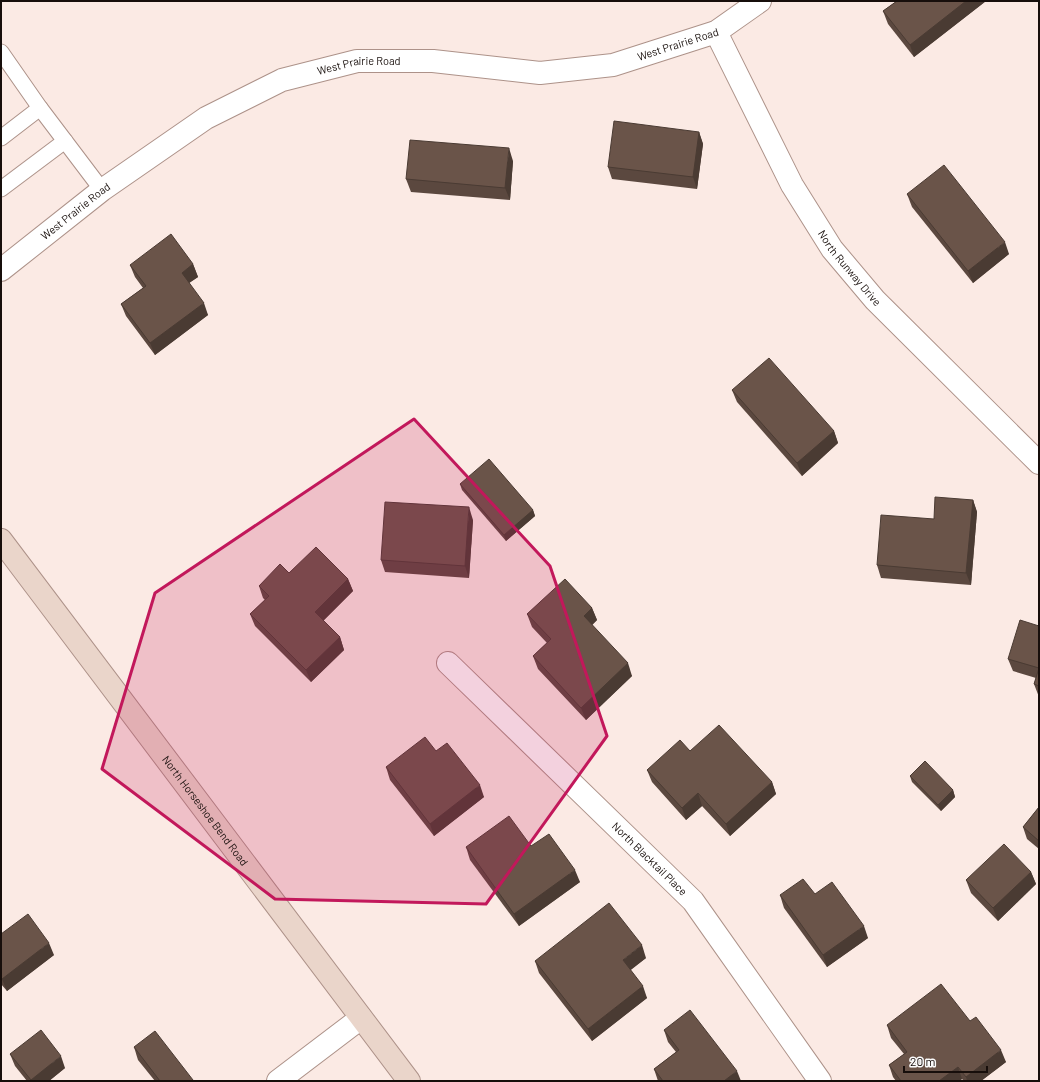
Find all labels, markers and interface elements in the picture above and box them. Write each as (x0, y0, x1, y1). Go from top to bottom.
street label: West Prairie Road (636, 25, 720, 63)
street label: West Prairie Road (316, 54, 401, 77)
street label: West Prairie Road (38, 179, 112, 242)
street label: North Runway Drive (816, 227, 884, 308)
street label: North Horseshoe Bend Road (160, 753, 251, 868)
street label: North Blacktail Place (610, 819, 690, 898)
scale bar (904, 1048, 987, 1074)
text: 20 m (910, 1054, 936, 1068)

